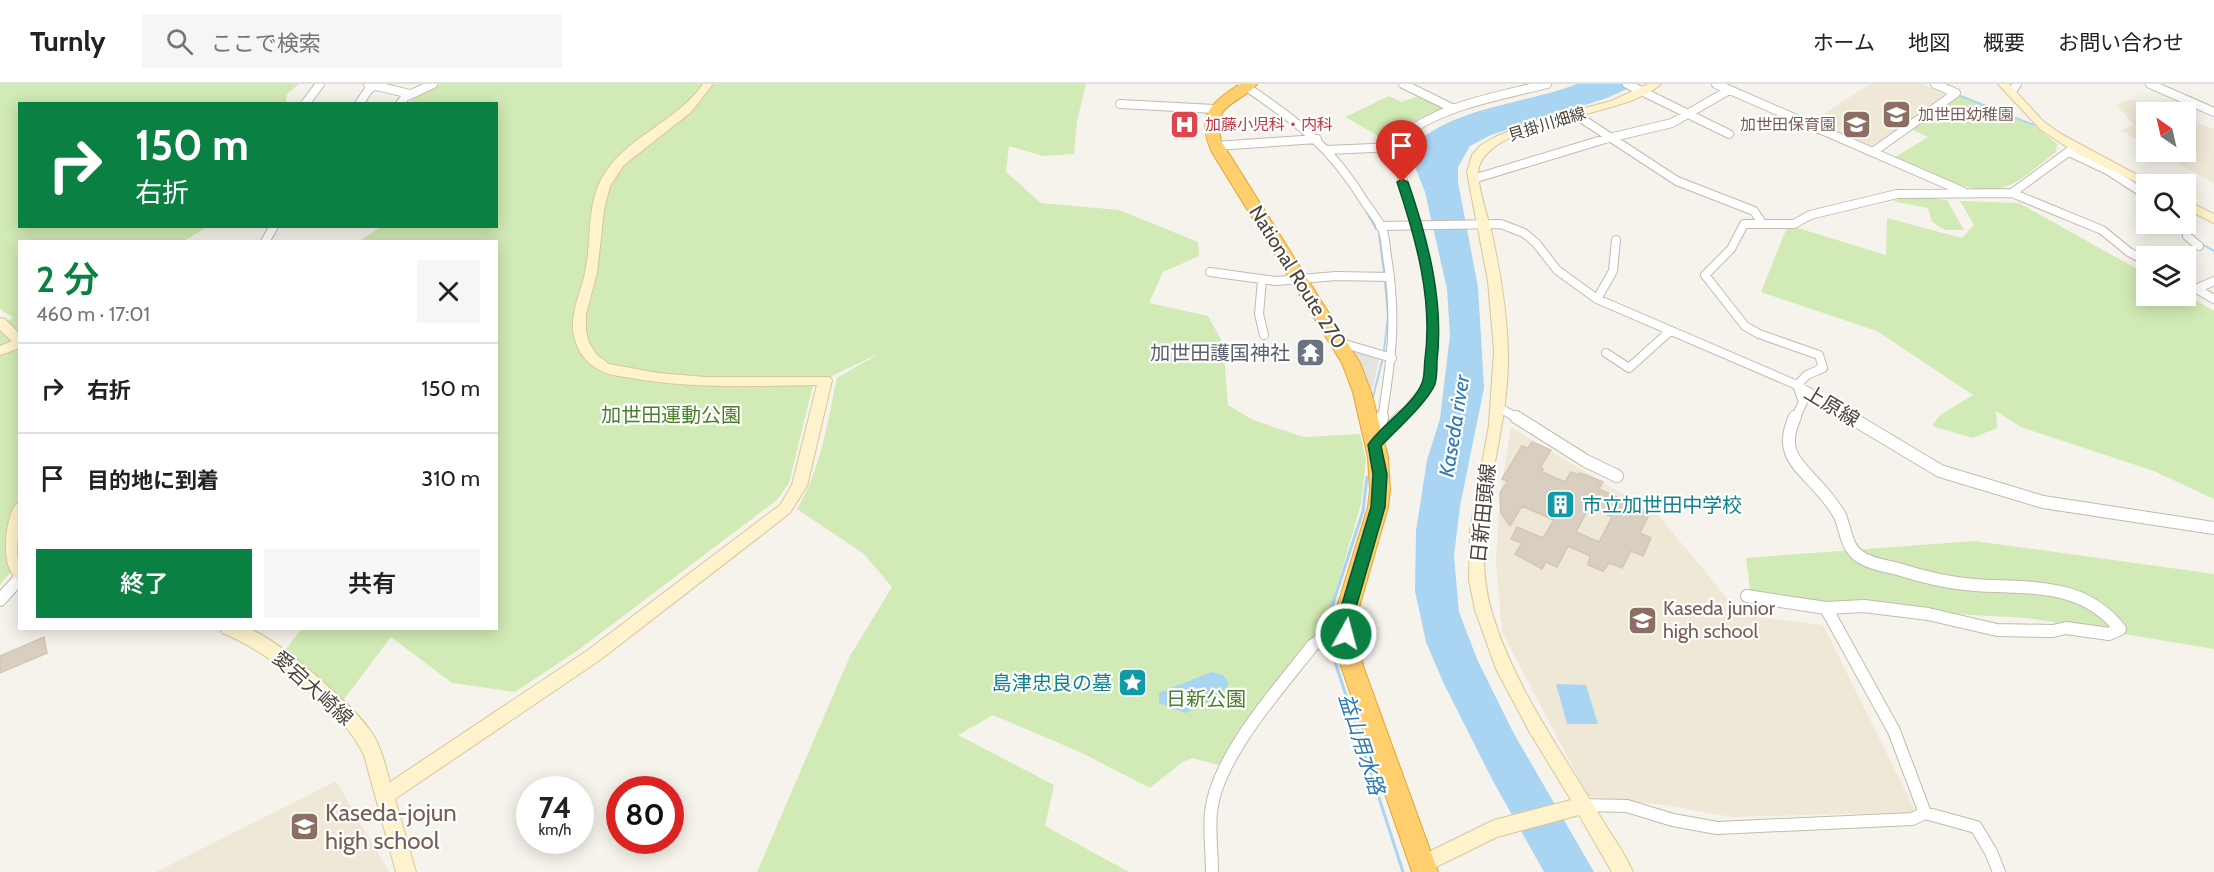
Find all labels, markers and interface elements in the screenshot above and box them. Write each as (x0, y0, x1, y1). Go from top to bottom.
search box (142, 14, 562, 68)
text: Turnly (30, 24, 106, 58)
icon: search (163, 25, 196, 58)
text: ここで検索 (211, 30, 321, 57)
text: ホーム (1813, 30, 1875, 55)
text: 地図 (1908, 30, 1950, 55)
text: 概要 (1983, 30, 2025, 55)
text: お問い合わせ (2058, 30, 2184, 55)
school or university icon: 加世田幼稚園 (1881, 98, 1913, 130)
north arrow (2136, 102, 2196, 162)
map controls (2136, 102, 2196, 306)
street label: 貝掛川畑線 (1506, 103, 1588, 145)
place label: 加世田幼稚園 (1918, 105, 2014, 124)
hospital icon: 加藤小児科・内科 (1168, 108, 1200, 140)
school or university icon: 加世田保育園 (1841, 108, 1873, 140)
place label: 加藤小児科・内科 (1205, 115, 1333, 134)
place label: 加世田保育園 (1740, 115, 1836, 134)
text: 150 m (135, 119, 249, 171)
pin (1376, 120, 1427, 182)
icon: right (36, 126, 114, 204)
icon: arrive (1385, 129, 1418, 162)
button: search (2136, 174, 2196, 234)
text: 右折 (135, 176, 189, 209)
street label: National Route 270 (1244, 201, 1352, 353)
button: layers (2136, 246, 2196, 306)
text: 2 分 (36, 257, 99, 301)
button: close (417, 260, 480, 323)
text: 460 m · 17:01 (36, 302, 150, 326)
temple icon: 加世田護国神社 (1295, 337, 1327, 369)
place label: 加世田護国神社 (1150, 341, 1290, 365)
icon: right (36, 372, 69, 405)
water label: Kaseda river (1434, 372, 1475, 479)
text: 150 m (421, 375, 480, 402)
text: 右折 (87, 377, 131, 404)
street label: 上原線 (1800, 380, 1864, 432)
park label: 加世田運動公園 (601, 403, 741, 427)
icon: arrive (36, 462, 69, 495)
street label: 日新田頭線 (1466, 462, 1500, 564)
text: 310 m (421, 465, 480, 492)
text: 目的地に到着 (87, 467, 219, 494)
building icon: 市立加世田中学校 (1545, 489, 1577, 521)
place label: 市立加世田中学校 (1582, 493, 1742, 517)
button: 終了 (36, 549, 252, 618)
button: 共有 (264, 549, 480, 618)
place label: Kaseda junior high school (1663, 596, 1776, 643)
position arrow (1314, 602, 1378, 666)
school or university icon: Kaseda junior high school (1626, 604, 1658, 636)
street label: 愛宕大崎線 (268, 646, 358, 730)
place icon: 島津忠良の墓 (1117, 667, 1149, 699)
place label: 島津忠良の墓 (992, 671, 1112, 695)
park label: 日新公園 (1166, 687, 1246, 711)
water label: 益山用水路 (1334, 690, 1391, 800)
speed limit sign: 80 (606, 776, 684, 854)
text: 74 (539, 789, 571, 826)
place label: Kaseda-jojun high school (325, 798, 457, 855)
school or university icon: Kaseda-jojun high school (288, 810, 320, 842)
text: km/h (539, 821, 571, 839)

